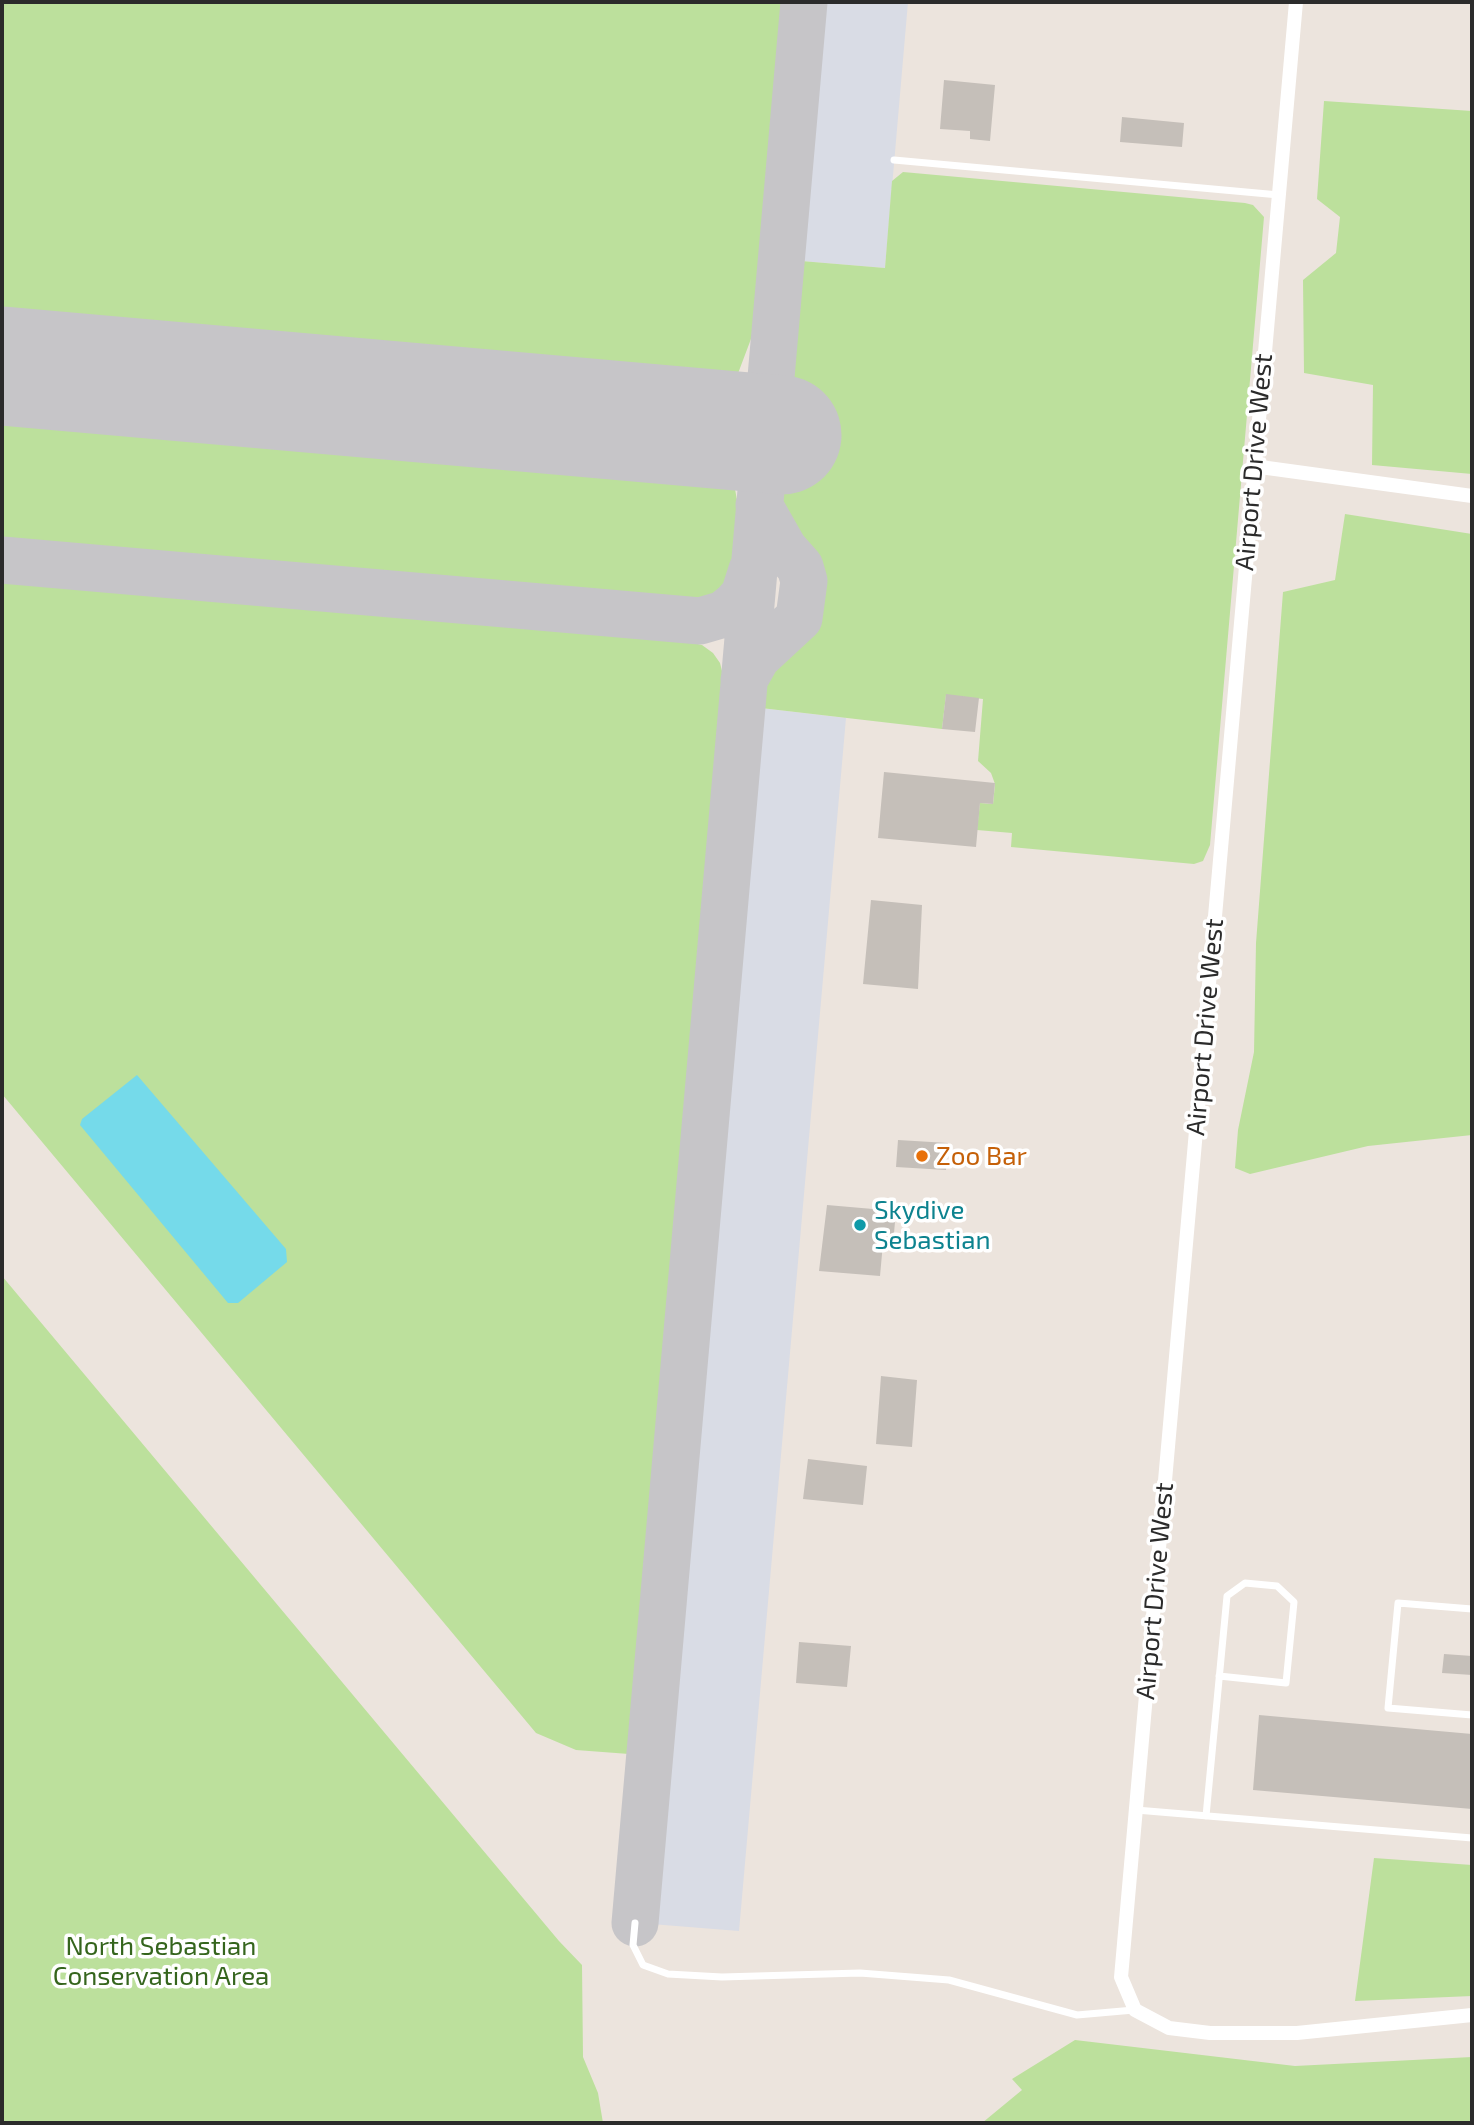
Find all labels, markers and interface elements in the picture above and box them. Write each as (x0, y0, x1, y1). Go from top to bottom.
street label: Airport Drive West (1229, 352, 1279, 572)
street label: Airport Drive West (1180, 917, 1230, 1137)
place label: Zoo Bar (936, 1140, 1027, 1172)
marker: Zoo Bar (914, 1148, 930, 1164)
place label: Skydive Sebastian (874, 1194, 991, 1256)
marker: Skydive Sebastian (852, 1217, 868, 1233)
street label: Airport Drive West (1130, 1481, 1180, 1701)
park label: North Sebastian Conservation Area (53, 1930, 269, 1992)

